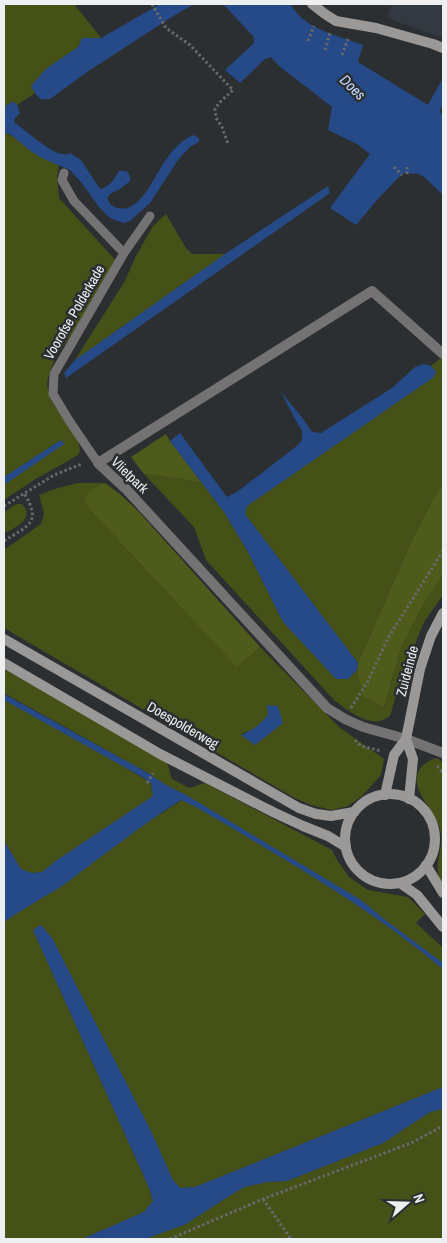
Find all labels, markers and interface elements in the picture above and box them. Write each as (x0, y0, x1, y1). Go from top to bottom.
water label: Does (335, 69, 371, 105)
street label: Voorofse Polderkade (40, 261, 108, 363)
street label: Vlietpark (107, 453, 153, 497)
street label: Zuideinde (392, 644, 422, 698)
street label: Doespolderweg (144, 697, 223, 753)
north arrow (382, 1178, 432, 1228)
text: N (409, 1192, 429, 1206)

